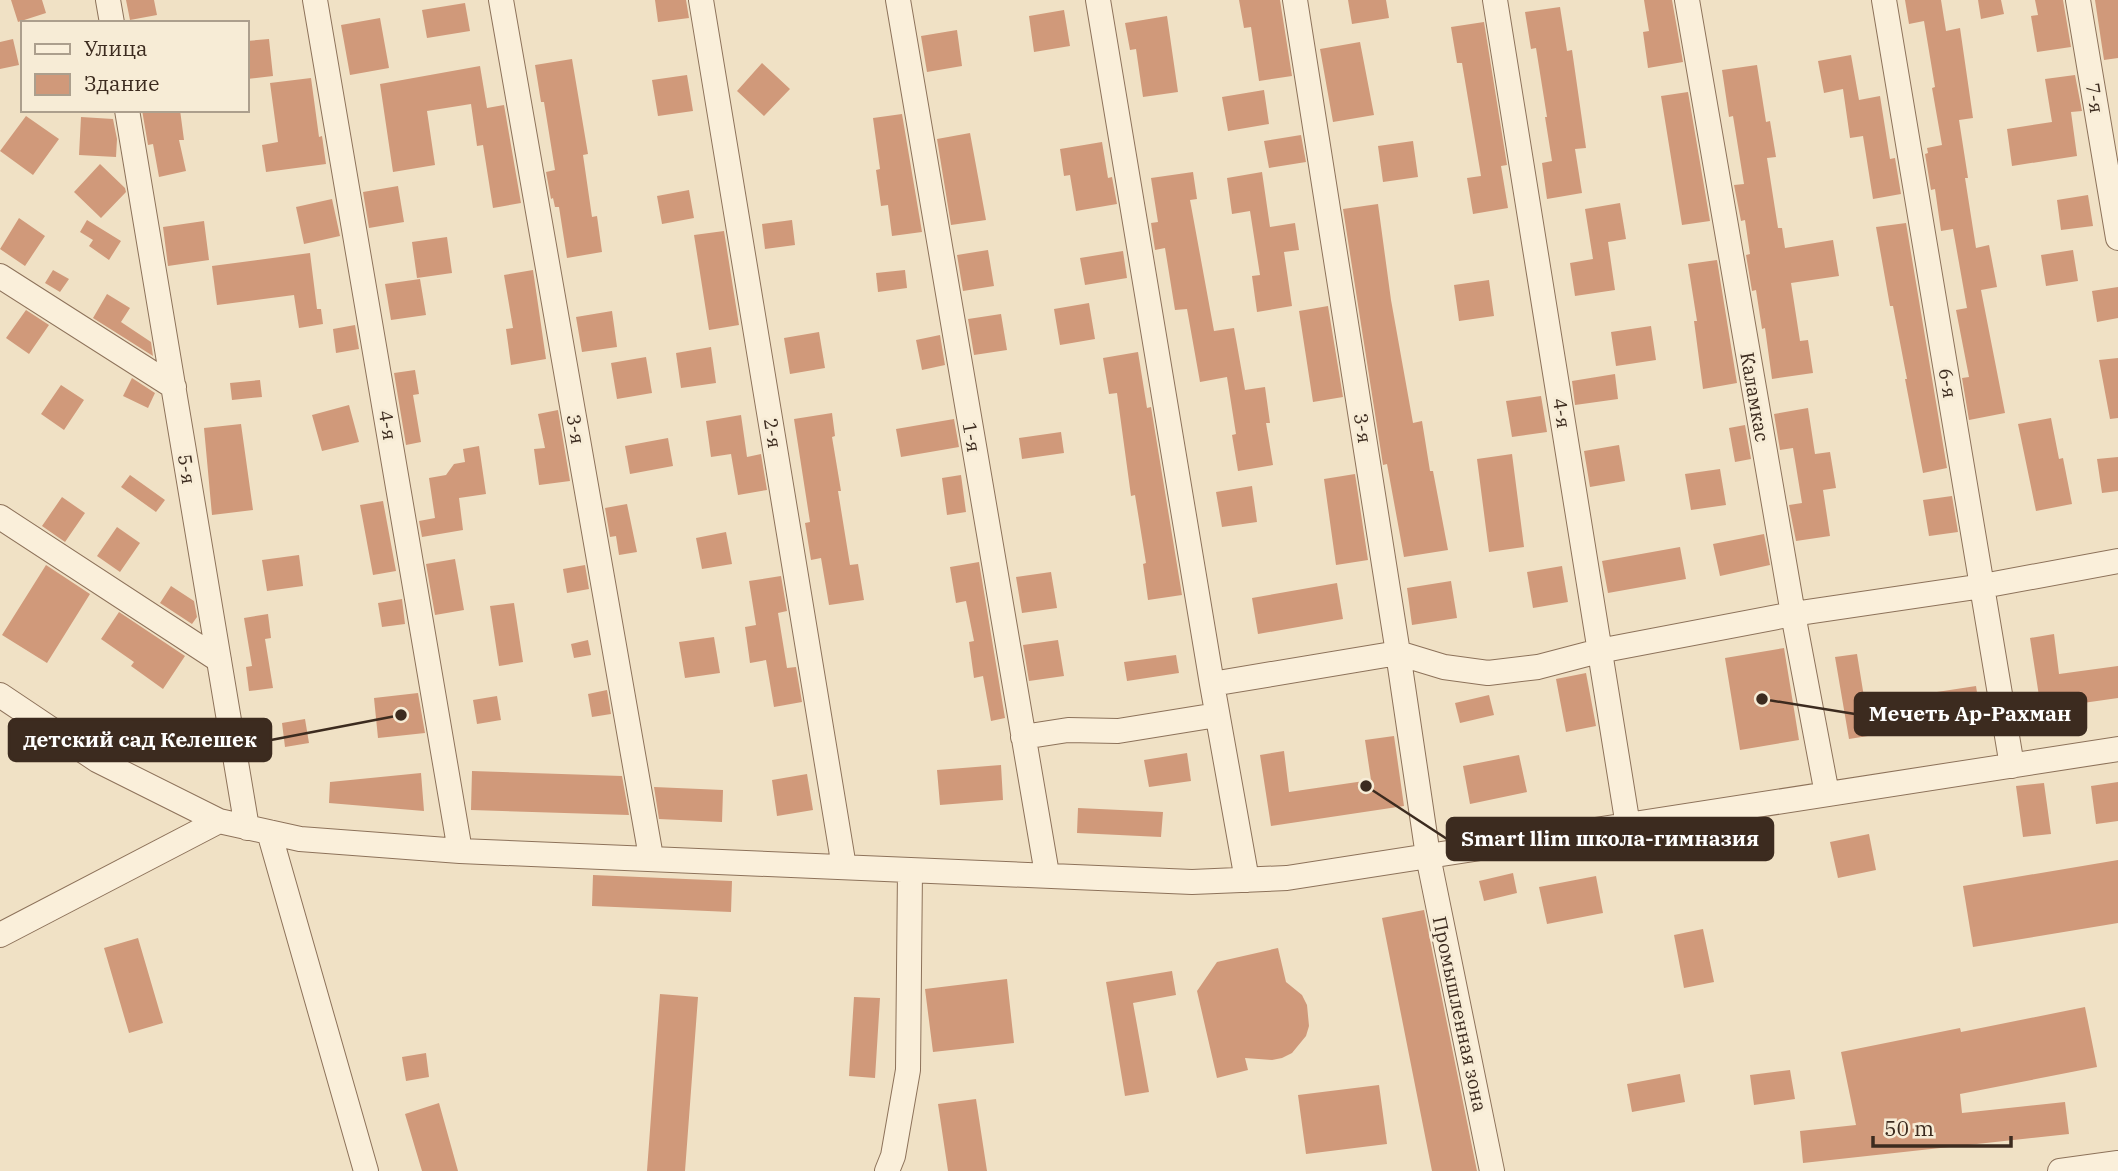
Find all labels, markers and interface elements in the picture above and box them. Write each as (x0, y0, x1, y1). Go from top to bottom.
legend (21, 21, 248, 112)
text: Улица (84, 34, 148, 62)
text: Здание (84, 69, 159, 97)
street label: 7-я (2081, 81, 2109, 115)
street label: Каламкас (1735, 350, 1775, 444)
street label: 6-я (1934, 366, 1962, 400)
street label: 4-я (1548, 396, 1576, 430)
street label: 4-я (374, 408, 402, 442)
street label: 3-я (1349, 411, 1377, 445)
street label: 3-я (562, 412, 590, 446)
street label: 2-я (759, 416, 787, 450)
street label: 1-я (958, 420, 986, 454)
street label: 5-я (173, 452, 201, 486)
callout: Мечеть Ар-Рахман (1855, 693, 2086, 735)
text: Мечеть Ар-Рахман (1869, 699, 2071, 727)
callout: детский сад Келешек (9, 719, 271, 761)
text: детский сад Келешек (23, 725, 257, 753)
callout: Smart llim школа-гимназия (1447, 818, 1773, 860)
text: Smart llim школа-гимназия (1461, 824, 1759, 852)
street label: Промышленная зона (1428, 914, 1492, 1114)
scale bar (1873, 1104, 2011, 1148)
text: 50 m (1884, 1114, 1934, 1142)

